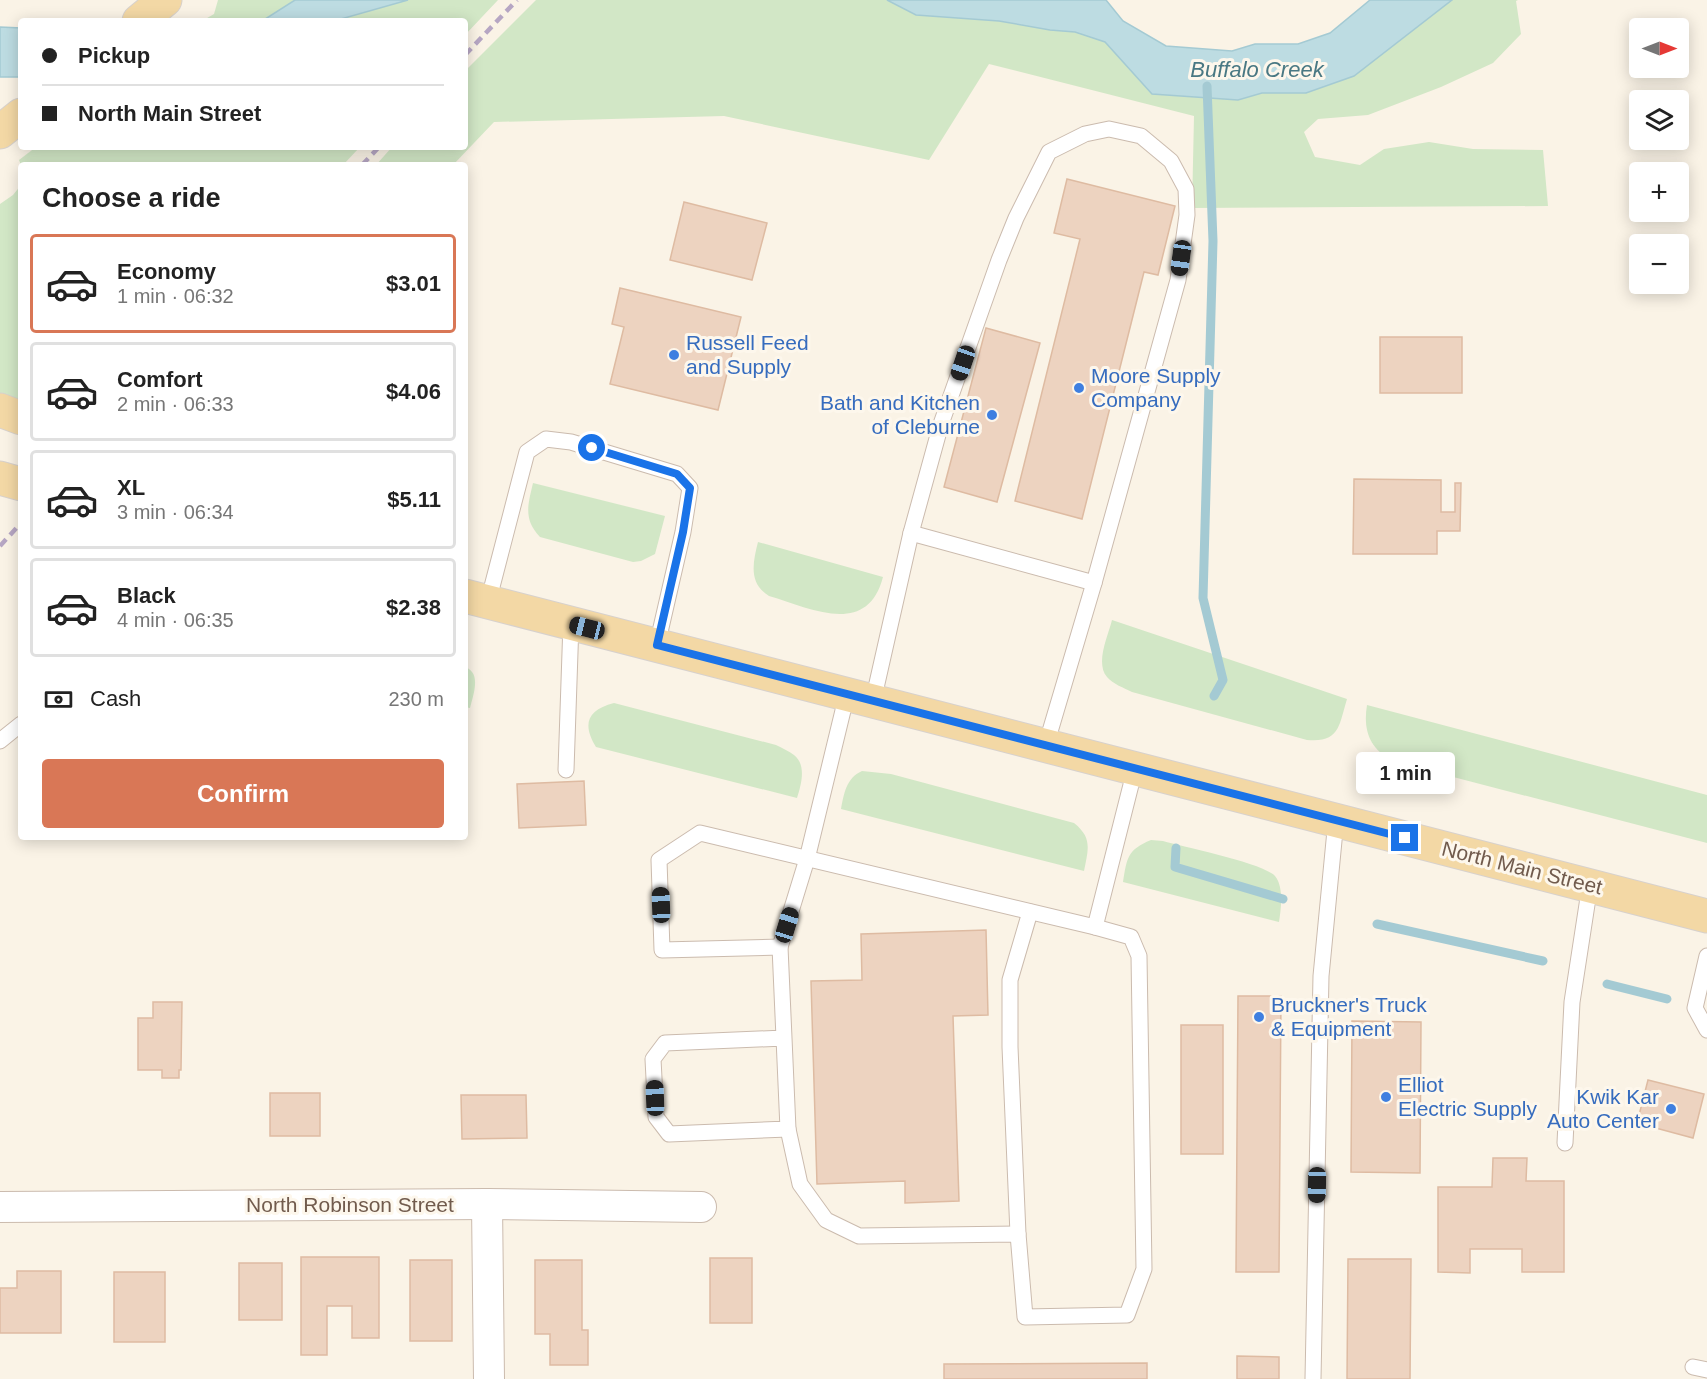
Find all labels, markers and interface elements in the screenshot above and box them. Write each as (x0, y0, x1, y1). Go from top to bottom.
north arrow (1629, 18, 1689, 78)
map controls (1629, 18, 1689, 294)
text: Pickup (78, 43, 150, 68)
water label: Buffalo Creek (1190, 57, 1325, 82)
button: layers (1629, 90, 1689, 150)
text: North Main Street (78, 101, 261, 126)
button: + (1629, 162, 1689, 222)
text: Choose a ride (42, 183, 221, 213)
button: − (1629, 234, 1689, 294)
car (1170, 239, 1192, 277)
icon: car (45, 257, 99, 311)
text: Economy (117, 259, 216, 284)
text: $3.01 (386, 271, 441, 296)
text: 1 min · 06:32 (117, 285, 234, 307)
place label: Russell Feed and Supply (686, 331, 809, 378)
car (949, 343, 977, 383)
marker: Russell Feed and Supply (667, 348, 681, 362)
place label: Moore Supply Company (1091, 364, 1221, 411)
icon: car (45, 365, 99, 419)
text: Comfort (117, 367, 203, 392)
text: $4.06 (386, 379, 441, 404)
marker: Moore Supply Company (1072, 381, 1086, 395)
place label: Bath and Kitchen of Cleburne (820, 391, 980, 438)
text: 2 min · 06:33 (117, 393, 234, 415)
marker: Bath and Kitchen of Cleburne (985, 408, 999, 422)
route start (578, 434, 605, 461)
icon: car (45, 473, 99, 527)
text: XL (117, 475, 145, 500)
text: $5.11 (387, 487, 441, 512)
text: 3 min · 06:34 (117, 501, 234, 523)
icon: car (45, 581, 99, 635)
text: Black (117, 583, 176, 608)
text: $2.38 (386, 595, 441, 620)
text: 4 min · 06:35 (117, 609, 234, 631)
car (567, 615, 607, 641)
icon: cash (42, 683, 75, 716)
text: Cash (90, 686, 141, 711)
text: 230 m (388, 688, 444, 710)
callout: 1 min (1356, 751, 1454, 793)
button: Confirm (42, 759, 444, 828)
text: 1 min (1379, 762, 1432, 784)
route end (1391, 824, 1418, 851)
street label: North Main Street (1439, 836, 1605, 899)
car (651, 887, 671, 923)
car (773, 905, 801, 945)
place label: Bruckner's Truck & Equipment (1271, 993, 1427, 1040)
marker: Bruckner's Truck & Equipment (1252, 1010, 1266, 1024)
place label: Elliot Electric Supply (1398, 1073, 1537, 1120)
car (645, 1080, 665, 1116)
place label: Kwik Kar Auto Center (1547, 1085, 1659, 1132)
marker: Elliot Electric Supply (1379, 1090, 1393, 1104)
marker: Kwik Kar Auto Center (1664, 1102, 1678, 1116)
car (1308, 1167, 1326, 1203)
street label: North Robinson Street (246, 1193, 454, 1216)

